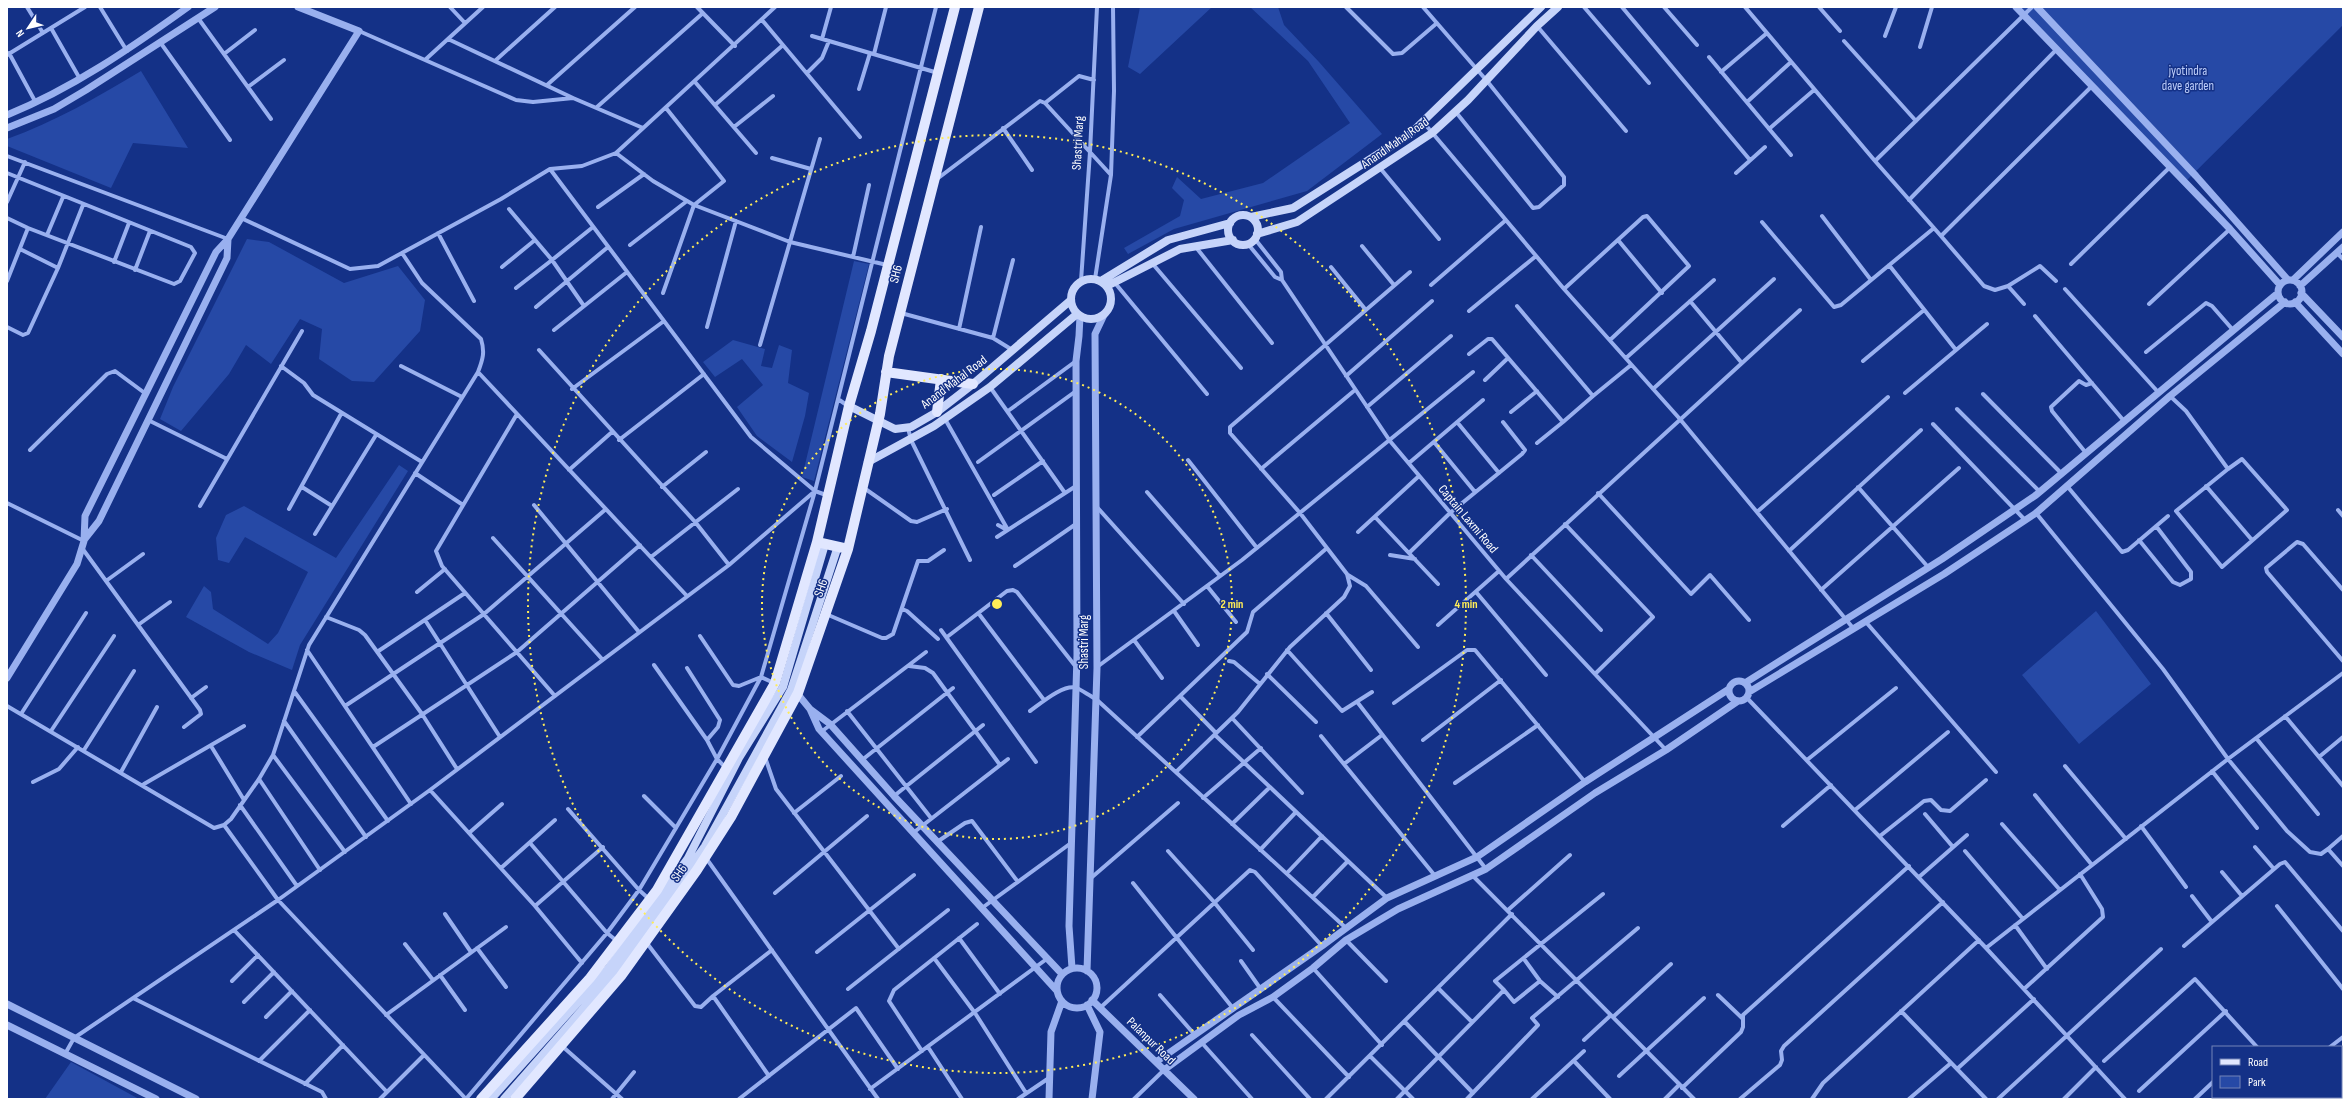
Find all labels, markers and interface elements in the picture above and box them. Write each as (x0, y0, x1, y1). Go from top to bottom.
north arrow (8, 8, 48, 48)
text: N (13, 27, 27, 40)
park label: jyotindra dave garden (2162, 63, 2214, 94)
street label: Anand Mahal Road (1357, 114, 1432, 173)
street label: Shastri Marg (1069, 115, 1087, 171)
street label: SH6 (886, 263, 906, 285)
street label: Anand Mahal Road (917, 352, 990, 413)
street label: Captain Laxmi Road (1435, 481, 1501, 557)
street label: SH6 (811, 577, 832, 599)
centre of rings (990, 597, 1004, 611)
text: 2 min (1221, 597, 1243, 612)
text: 4 min (1454, 597, 1478, 612)
street label: Shastri Marg (1076, 615, 1092, 669)
street label: SH6 (667, 861, 691, 885)
street label: Palanpur Road (1123, 1014, 1179, 1068)
legend (2212, 1046, 2342, 1098)
text: Road (2248, 1055, 2268, 1070)
text: Park (2248, 1075, 2266, 1090)

